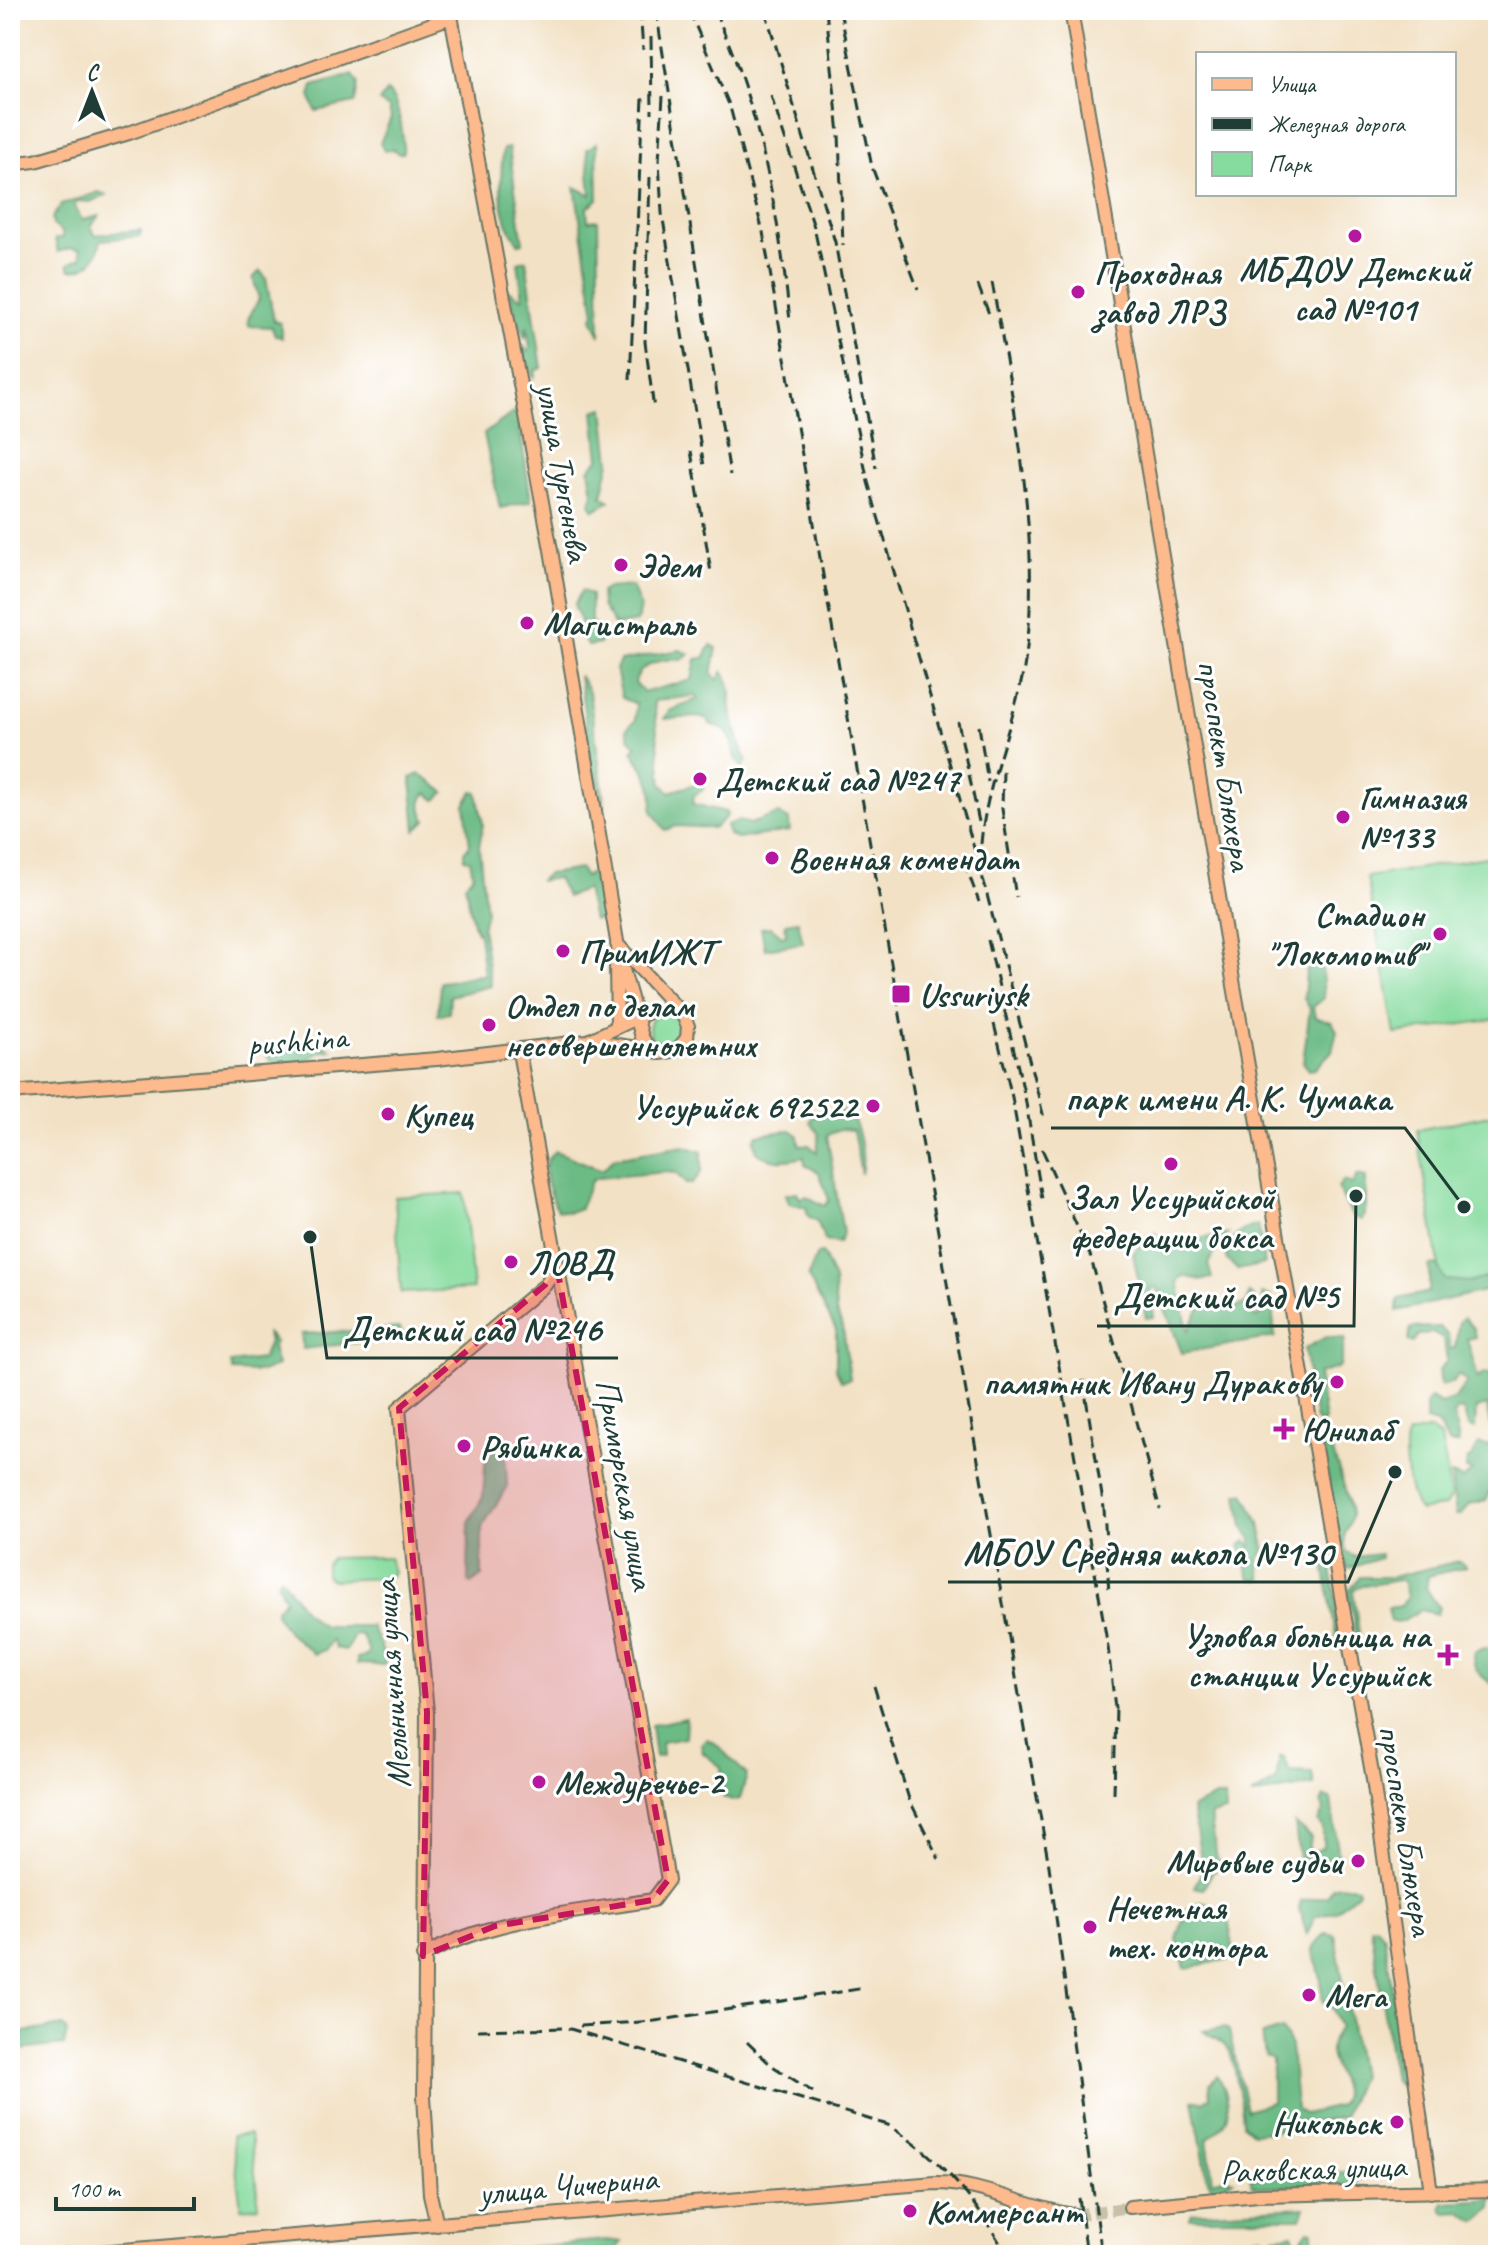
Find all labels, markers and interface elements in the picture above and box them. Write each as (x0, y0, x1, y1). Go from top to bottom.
north arrow (52, 52, 132, 132)
legend (1196, 52, 1456, 196)
text: С (87, 59, 101, 87)
text: Улица (1268, 69, 1317, 99)
text: Железная дорога (1268, 109, 1406, 139)
text: Парк (1268, 149, 1313, 179)
marker: МБДОУ Детский сад №101 (1346, 227, 1364, 245)
place label: МБДОУ Детский сад №101 (1239, 248, 1473, 330)
place label: Проходная завод ЛРЗ (1090, 251, 1228, 334)
marker: Проходная завод ЛРЗ (1069, 283, 1087, 301)
street label: улица Тургенева (526, 377, 601, 567)
place label: Эдем (637, 544, 703, 587)
marker: Эдем (612, 556, 630, 574)
place label: Магистраль (543, 602, 697, 645)
marker: Магистраль (518, 614, 536, 632)
street label: проспект Блюхера (1188, 657, 1264, 876)
place label: Детский сад №247 (716, 758, 963, 801)
marker: Детский сад №247 (691, 770, 709, 788)
place label: Гимназия №133 (1359, 776, 1468, 858)
marker: Гимназия №133 (1334, 808, 1352, 826)
place label: Военная комендат (788, 837, 1020, 880)
marker: Военная комендат (763, 849, 781, 867)
place label: Стадион "Локомотив" (1266, 893, 1431, 975)
marker: Стадион "Локомотив" (1431, 925, 1449, 943)
place label: ПримИЖТ (579, 930, 723, 973)
marker: ПримИЖТ (554, 942, 572, 960)
place label: Ussuriysk (919, 973, 1031, 1016)
marker: Ussuriysk (890, 983, 912, 1005)
place label: Отдел по делам несовершеннолетних (505, 984, 758, 1066)
street label: pushkina (245, 1014, 352, 1066)
marker: Отдел по делам несовершеннолетних (480, 1016, 498, 1034)
callout: парк имени А. К. Чумака (1051, 1068, 1405, 1128)
text: парк имени А. К. Чумака (1065, 1075, 1394, 1121)
place label: Уссурийск 692522 (632, 1085, 860, 1128)
place label: Купец (404, 1093, 474, 1136)
marker: Уссурийск 692522 (864, 1097, 882, 1115)
marker: Купец (379, 1105, 397, 1123)
marker: Зал Уссурийской федерации бокса (1162, 1155, 1180, 1173)
place label: Зал Уссурийской федерации бокса (1068, 1176, 1277, 1258)
place label: ЛОВД (527, 1241, 616, 1284)
marker: ЛОВД (502, 1253, 520, 1271)
callout: Детский сад №5 (1097, 1266, 1354, 1326)
text: Детский сад №5 (1114, 1273, 1342, 1319)
callout: Детский сад №246 (327, 1298, 618, 1358)
text: Детский сад №246 (343, 1306, 603, 1352)
place label: памятник Ивану Дуракову (983, 1361, 1324, 1404)
marker: памятник Ивану Дуракову (1328, 1373, 1346, 1391)
street label: Приморская улица (586, 1376, 666, 1595)
place label: Юнилаб (1302, 1408, 1401, 1451)
marker: Юнилаб (1273, 1418, 1295, 1440)
place label: Рябинка (480, 1425, 583, 1468)
marker: Рябинка (455, 1437, 473, 1455)
callout: МБОУ Средняя школа №130 (948, 1522, 1348, 1582)
text: МБОУ Средняя школа №130 (963, 1530, 1336, 1576)
street label: Мельничная улица (363, 1576, 420, 1789)
place label: Узловая больница на станции Уссурийск (1183, 1614, 1433, 1696)
marker: Узловая больница на станции Уссурийск (1437, 1644, 1459, 1666)
street label: проспект Блюхера (1369, 1722, 1445, 1941)
place label: Междуречье-2 (555, 1761, 726, 1804)
marker: Междуречье-2 (530, 1773, 548, 1791)
place label: Мировые судьи (1166, 1840, 1345, 1883)
marker: Мировые судьи (1349, 1852, 1367, 1870)
place label: Нечетная тех. контора (1106, 1886, 1269, 1968)
marker: Нечетная тех. контора (1081, 1918, 1099, 1936)
place label: Мега (1325, 1974, 1389, 2017)
marker: Мега (1300, 1986, 1318, 2004)
place label: Никольск (1272, 2101, 1383, 2144)
marker: Никольск (1388, 2113, 1406, 2131)
street label: Раковская улица (1220, 2144, 1409, 2193)
street label: улица Чичерина (475, 2156, 661, 2215)
scale bar (56, 2161, 194, 2211)
text: 100 m (68, 2174, 122, 2204)
place label: Коммерсант (926, 2190, 1085, 2233)
marker: Коммерсант (901, 2202, 919, 2220)

